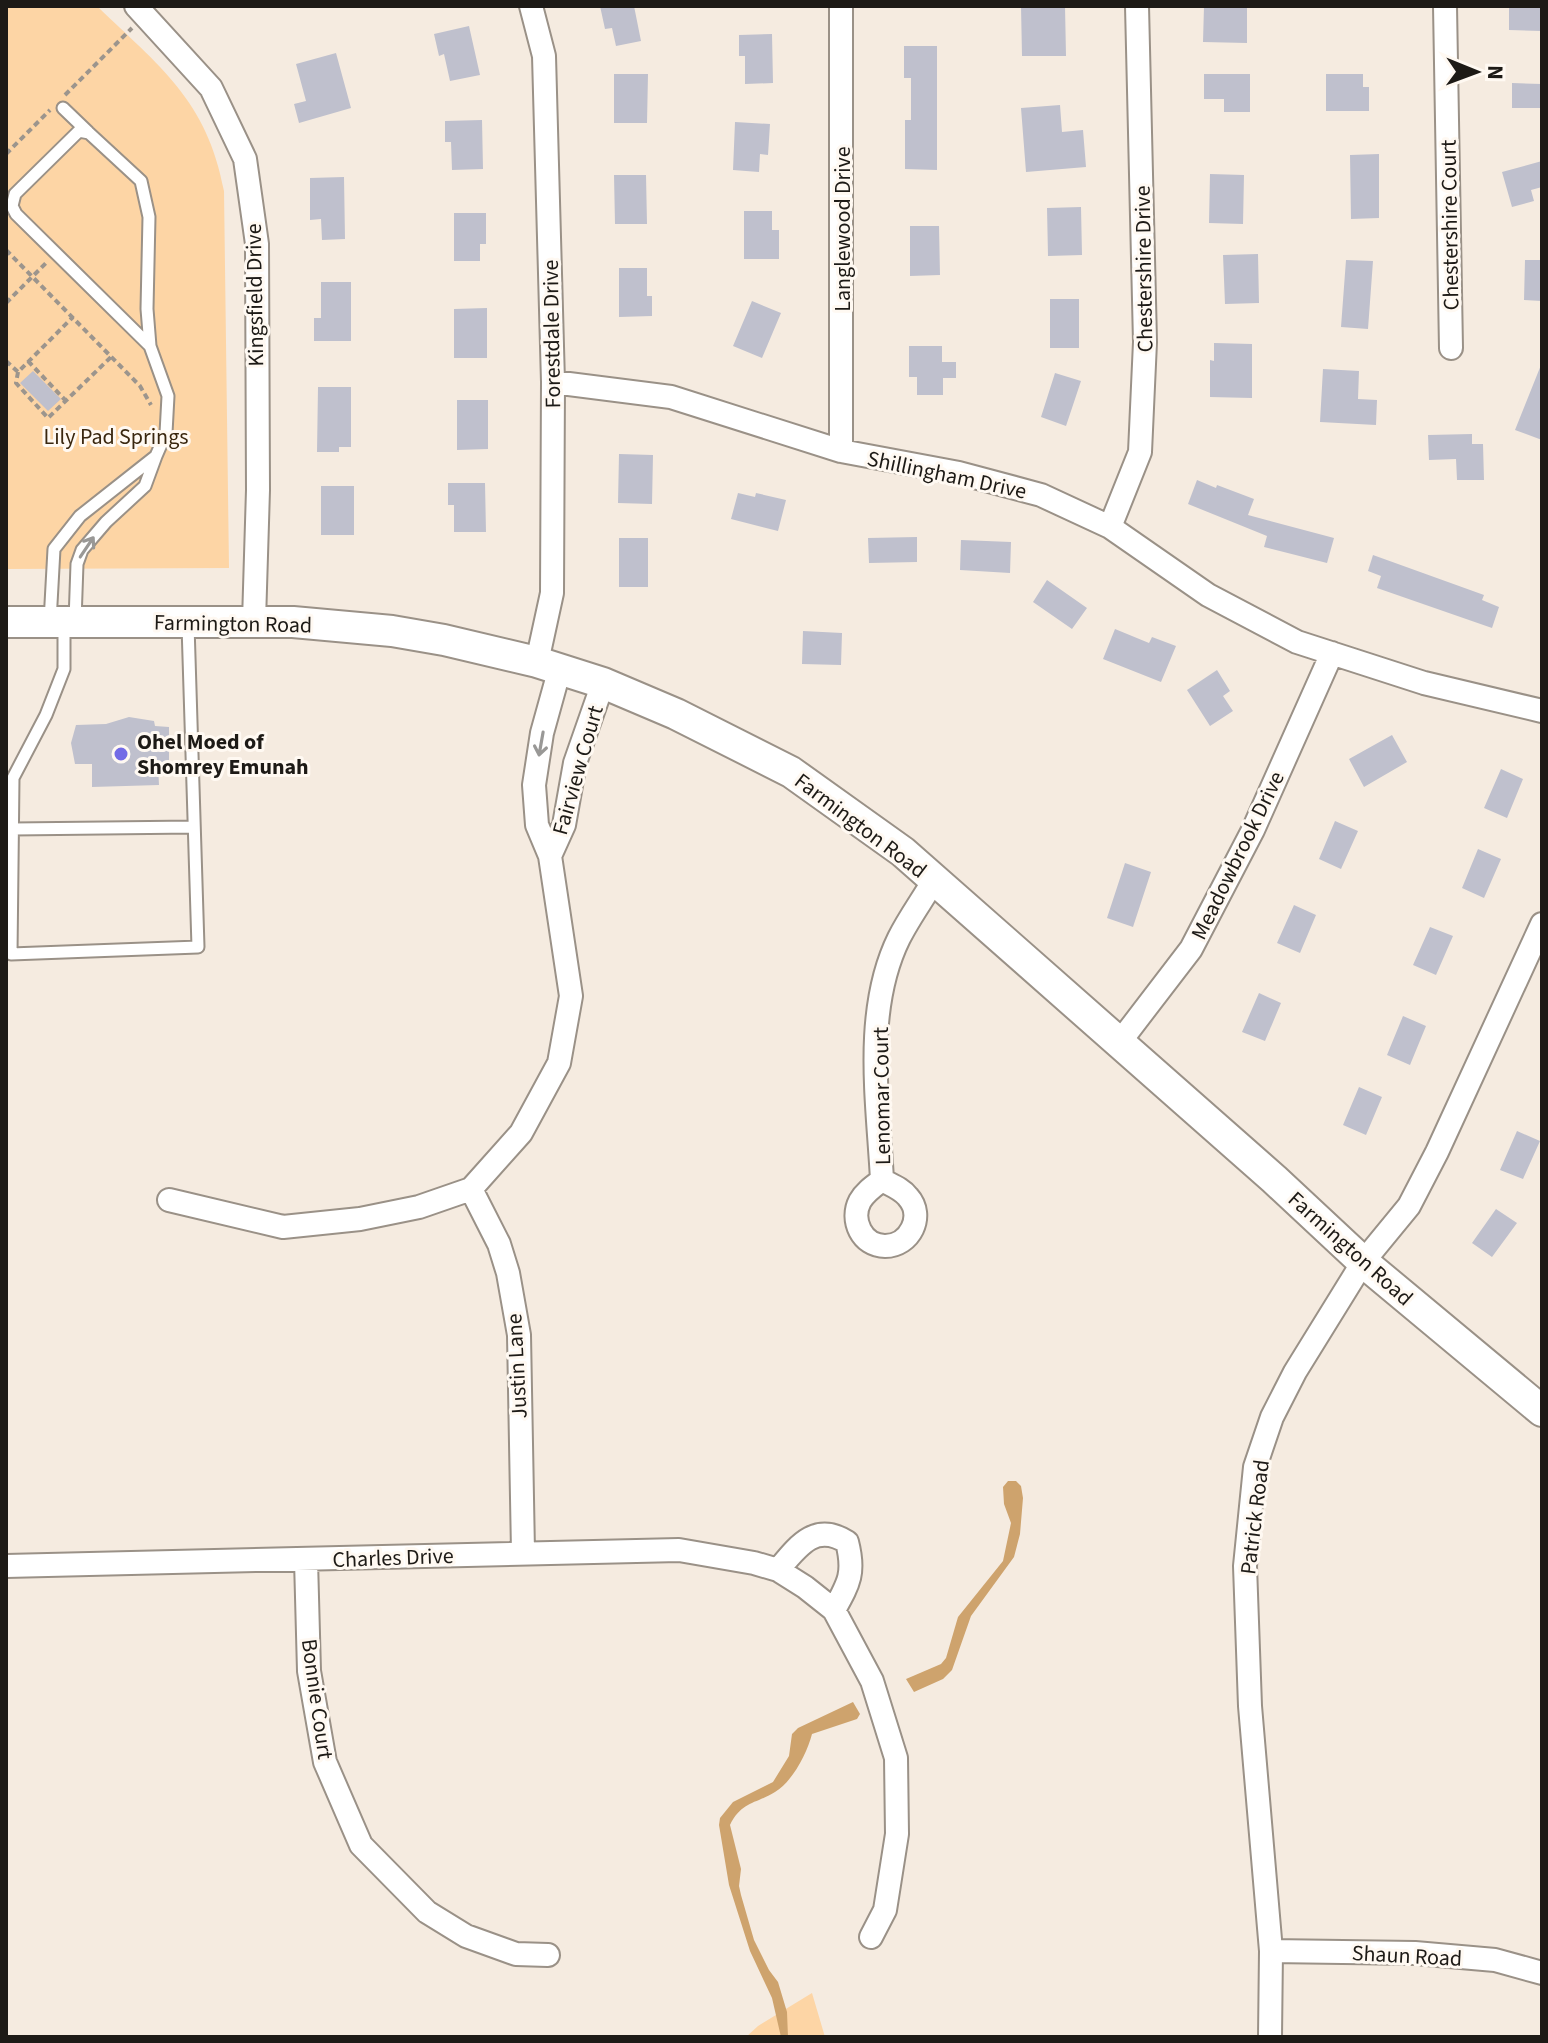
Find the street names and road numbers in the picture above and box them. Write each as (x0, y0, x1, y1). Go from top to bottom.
street label: Chestershire Court (1433, 139, 1467, 311)
street label: Langlewood Drive (827, 146, 859, 312)
street label: Chestershire Drive (1127, 185, 1161, 353)
street label: Kingsfield Drive (238, 223, 272, 367)
street label: Forestdale Drive (535, 259, 569, 409)
street label: Shillingham Drive (864, 442, 1030, 508)
street label: Farmington Road (154, 607, 312, 641)
street label: Fairview Court (544, 701, 612, 839)
street label: Farmington Road (788, 765, 933, 886)
street label: Meadowbrook Drive (1183, 766, 1293, 945)
street label: Lenomar Court (865, 1026, 899, 1165)
street label: Farmington Road (1281, 1184, 1420, 1314)
street label: Justin Lane (498, 1312, 536, 1419)
street label: Patrick Road (1232, 1458, 1278, 1576)
street label: Charles Drive (332, 1540, 454, 1576)
street label: Bonnie Court (293, 1637, 341, 1762)
street label: Shaun Road (1351, 1937, 1463, 1975)

